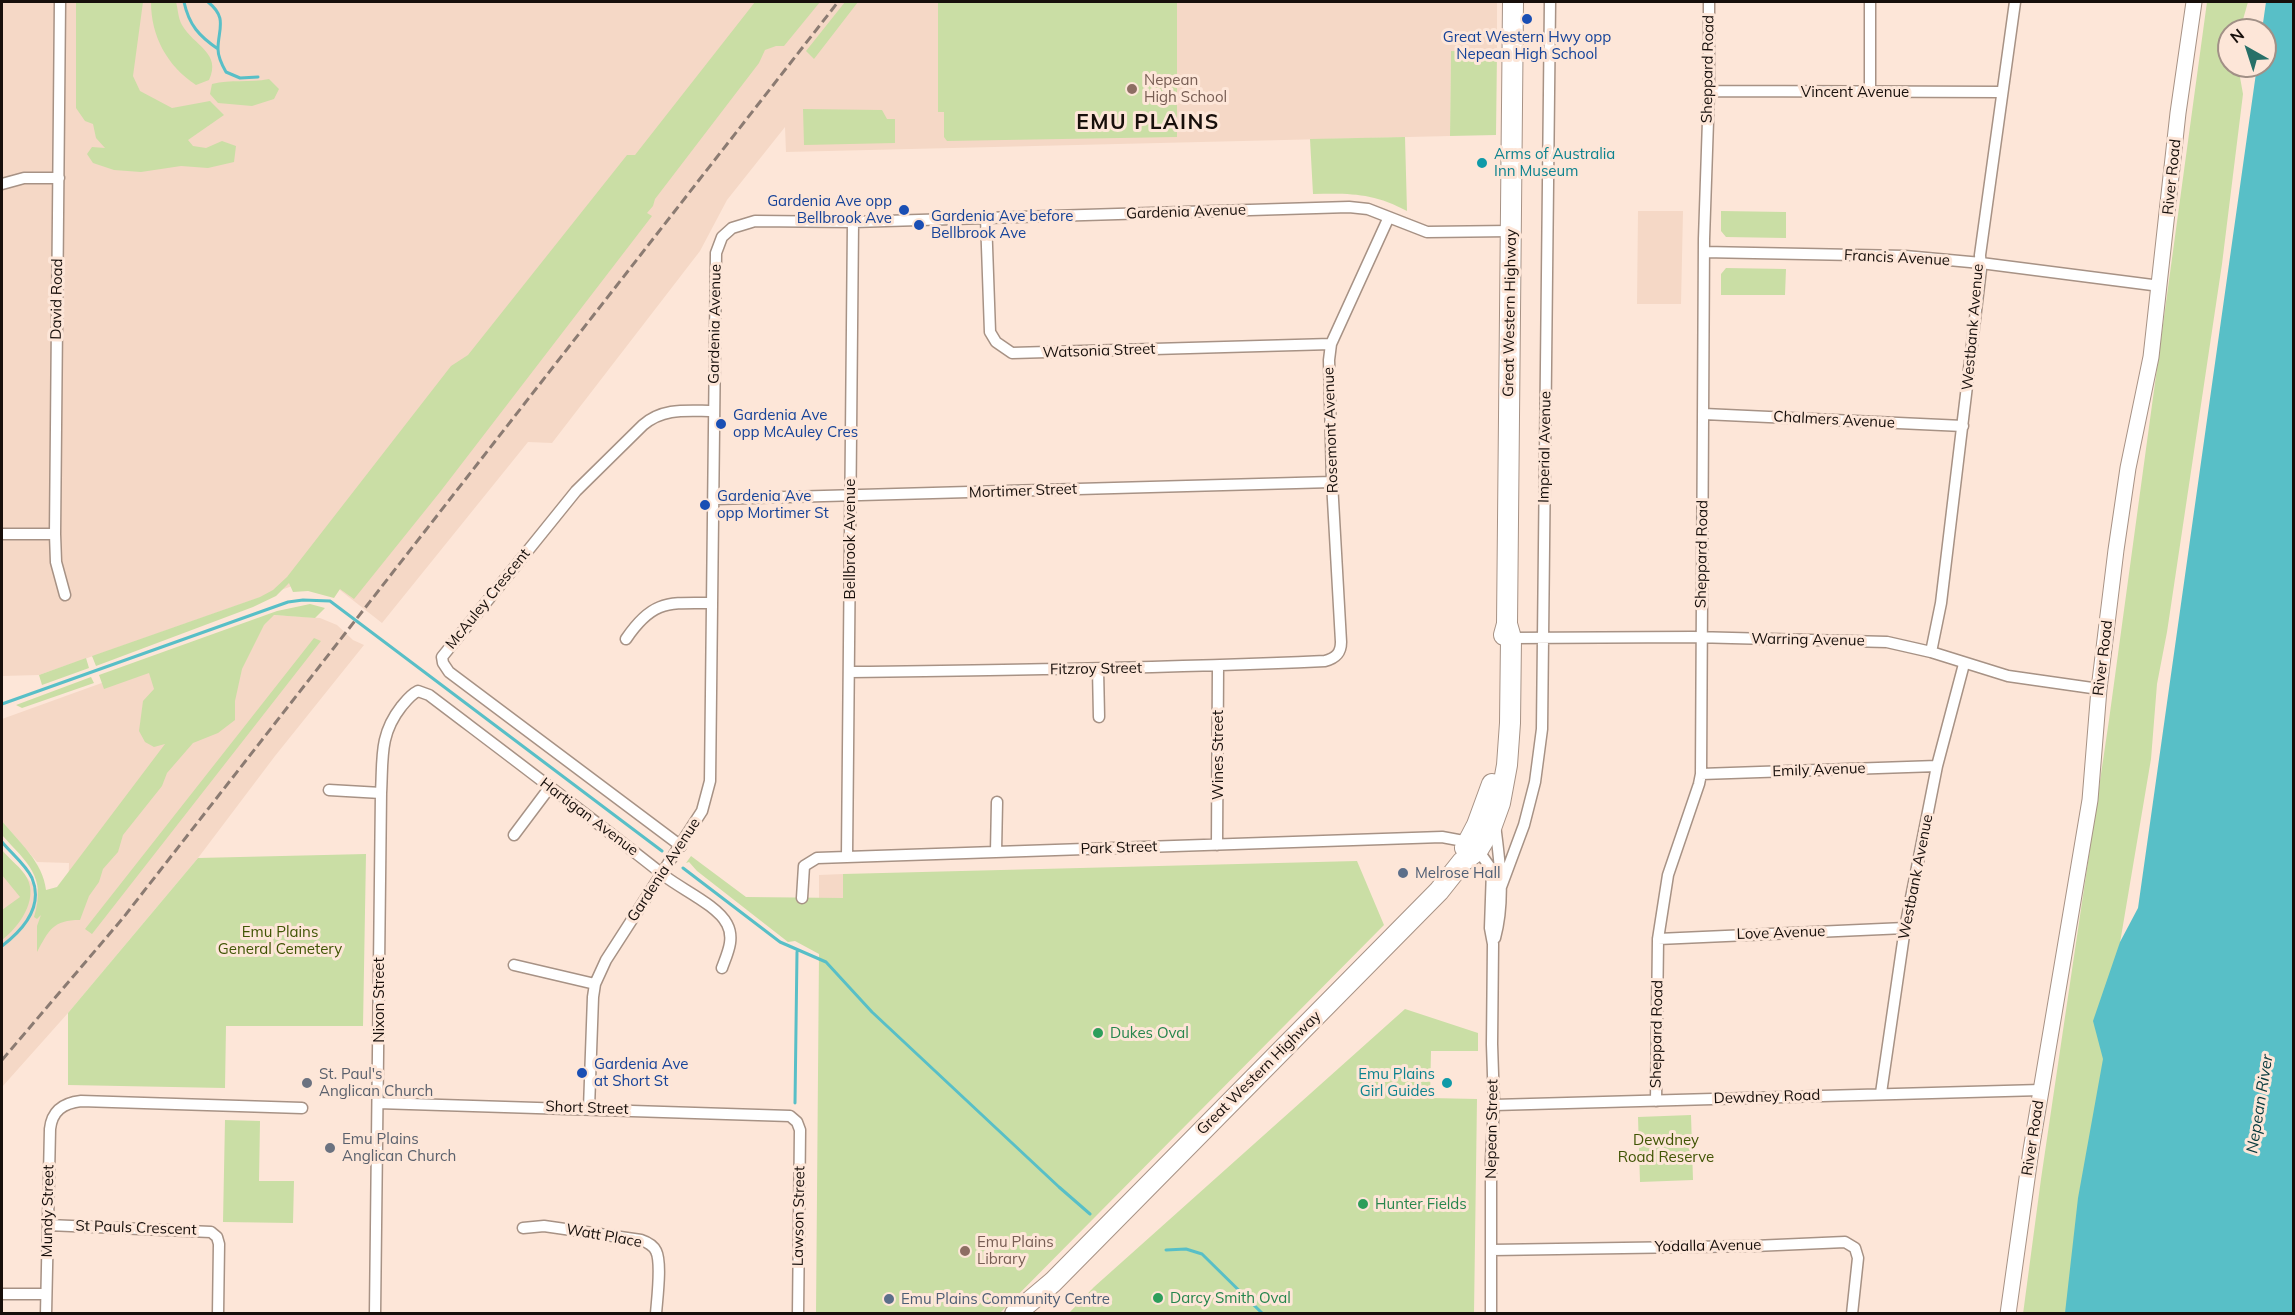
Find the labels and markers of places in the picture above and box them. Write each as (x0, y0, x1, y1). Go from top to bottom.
marker: Great Western Hwy opp Nepean High School (1520, 12, 1534, 26)
place label: Great Western Hwy opp Nepean High School (1443, 28, 1611, 63)
place label: Nepean High School (1144, 71, 1227, 106)
marker: Nepean High School (1125, 82, 1139, 96)
place label: Arms of Australia Inn Museum (1494, 145, 1615, 180)
marker: Arms of Australia Inn Museum (1475, 156, 1489, 170)
place label: Gardenia Ave opp Bellbrook Ave (767, 192, 892, 227)
marker: Gardenia Ave opp Bellbrook Ave (897, 203, 911, 217)
place label: Gardenia Ave before Bellbrook Ave (931, 207, 1073, 242)
marker: Gardenia Ave before Bellbrook Ave (912, 218, 926, 232)
place label: Gardenia Ave opp McAuley Cres (733, 406, 858, 441)
marker: Gardenia Ave opp McAuley Cres (714, 417, 728, 431)
place label: Gardenia Ave opp Mortimer St (717, 487, 829, 522)
marker: Gardenia Ave opp Mortimer St (698, 498, 712, 512)
place label: Melrose Hall (1415, 864, 1501, 882)
marker: Melrose Hall (1396, 866, 1410, 880)
place label: Dukes Oval (1110, 1024, 1189, 1042)
marker: Dukes Oval (1091, 1026, 1105, 1040)
place label: Gardenia Ave at Short St (594, 1055, 688, 1090)
place label: St. Paul's Anglican Church (319, 1065, 433, 1100)
place label: Emu Plains Girl Guides (1358, 1065, 1435, 1100)
marker: Gardenia Ave at Short St (575, 1066, 589, 1080)
marker: St. Paul's Anglican Church (300, 1076, 314, 1090)
marker: Emu Plains Girl Guides (1440, 1076, 1454, 1090)
place label: Emu Plains Anglican Church (342, 1130, 456, 1165)
marker: Emu Plains Anglican Church (323, 1141, 337, 1155)
place label: Hunter Fields (1375, 1195, 1467, 1213)
marker: Hunter Fields (1356, 1197, 1370, 1211)
place label: Emu Plains Library (977, 1233, 1054, 1268)
marker: Emu Plains Library (958, 1244, 972, 1258)
place label: Darcy Smith Oval (1170, 1289, 1291, 1307)
place label: Emu Plains Community Centre (901, 1290, 1110, 1308)
marker: Darcy Smith Oval (1151, 1291, 1165, 1305)
marker: Emu Plains Community Centre (882, 1292, 896, 1306)

